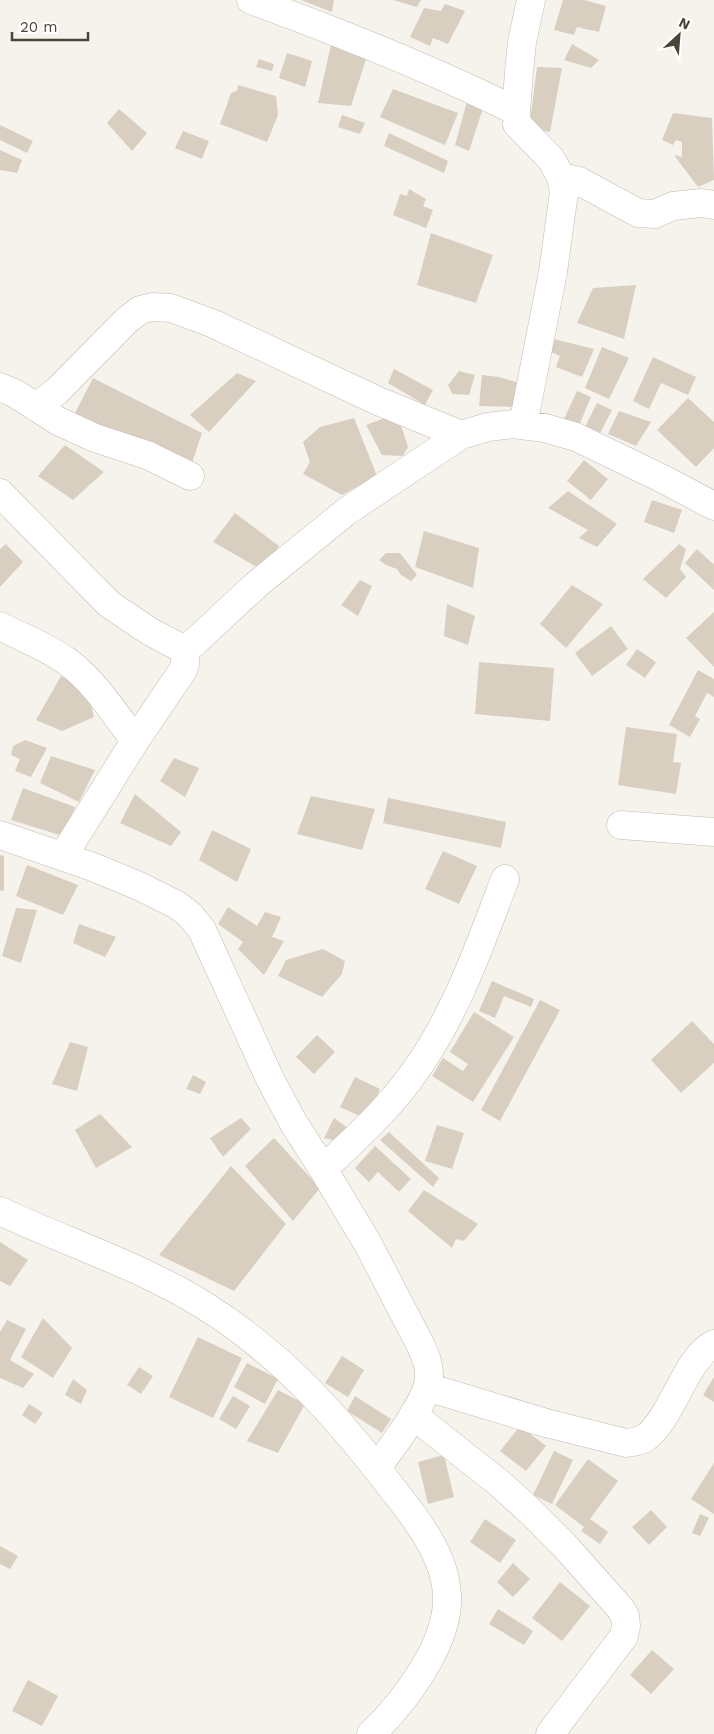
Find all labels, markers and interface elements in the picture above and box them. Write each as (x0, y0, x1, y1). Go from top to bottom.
scale bar (12, 10, 89, 42)
north arrow (654, 10, 704, 60)
text: N (677, 14, 693, 33)
text: 20 m (20, 18, 58, 36)

